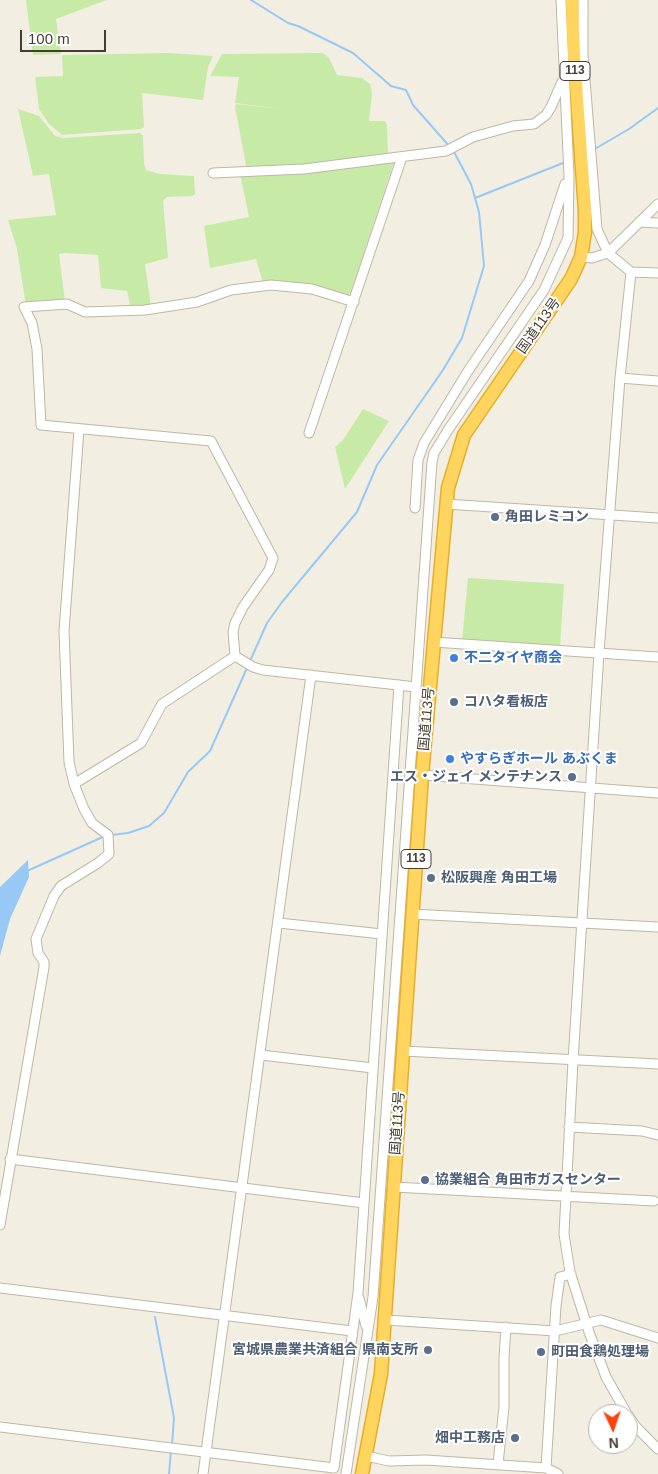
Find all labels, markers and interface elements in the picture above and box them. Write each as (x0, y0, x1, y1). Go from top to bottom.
scale bar (22, 20, 109, 52)
text: 100 m (28, 30, 70, 47)
road number: 113 (560, 61, 590, 80)
street label: 国道113号 (514, 295, 564, 357)
place label: 角田レミコン (505, 509, 589, 525)
marker: 角田レミコン (489, 511, 501, 523)
place label: 不二タイヤ商会 (464, 650, 562, 666)
marker: 不二タイヤ商会 (448, 652, 460, 664)
street label: 国道113号 (416, 686, 438, 752)
place label: コハタ看板店 (464, 694, 548, 710)
marker: コハタ看板店 (448, 696, 460, 708)
place label: やすらぎホール あぶくま (460, 751, 618, 767)
marker: やすらぎホール あぶくま (444, 753, 456, 765)
place label: エス・ジェイ メンテナンス (390, 769, 562, 785)
marker: エス・ジェイ メンテナンス (566, 771, 578, 783)
road number: 113 (401, 850, 431, 869)
place label: 松阪興産 角田工場 (441, 870, 557, 886)
marker: 松阪興産 角田工場 (425, 872, 437, 884)
street label: 国道113号 (387, 1090, 409, 1156)
place label: 協業組合 角田市ガスセンター (435, 1172, 621, 1188)
marker: 協業組合 角田市ガスセンター (419, 1174, 431, 1186)
place label: 宮城県農業共済組合 県南支所 (232, 1342, 418, 1358)
marker: 宮城県農業共済組合 県南支所 (422, 1344, 434, 1356)
place label: 町田食鶏処理場 (551, 1344, 649, 1360)
marker: 町田食鶏処理場 (535, 1346, 547, 1358)
north arrow (588, 1404, 638, 1454)
place label: 畑中工務店 (435, 1430, 505, 1446)
marker: 畑中工務店 (509, 1432, 521, 1444)
text: N (608, 1435, 619, 1451)

